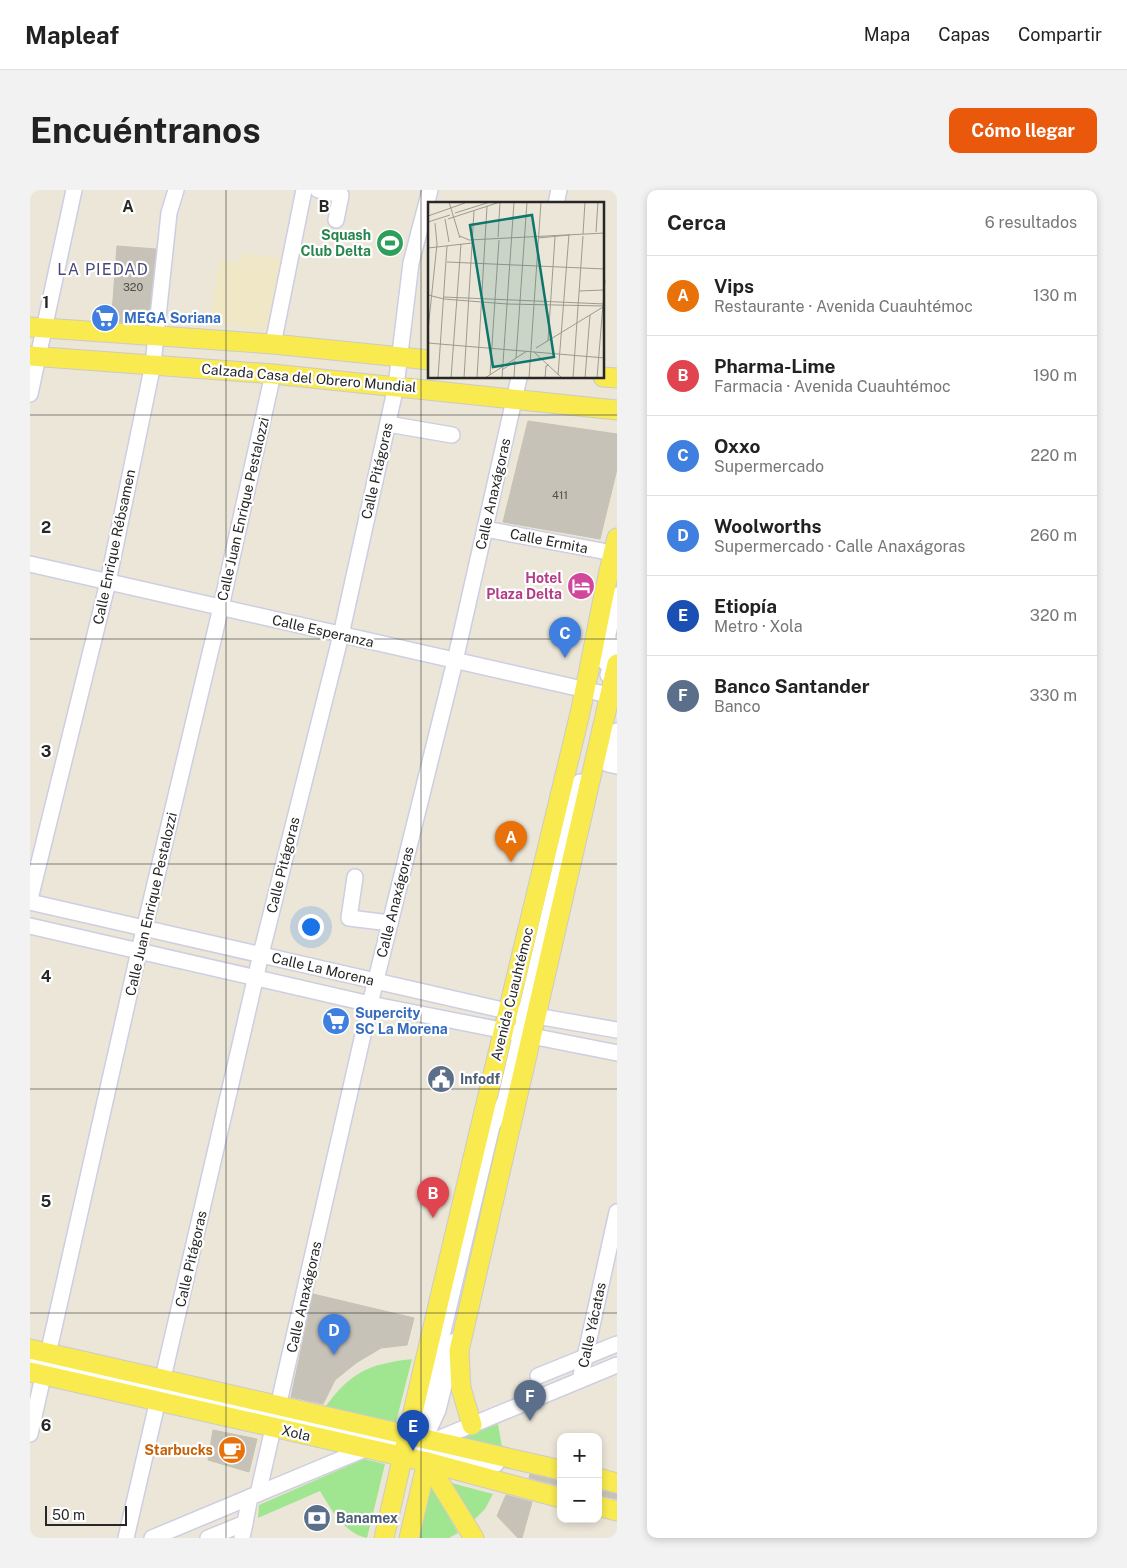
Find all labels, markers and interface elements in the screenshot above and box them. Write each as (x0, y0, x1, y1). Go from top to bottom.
text: Mapleaf (25, 21, 119, 49)
text: Mapa (864, 24, 910, 45)
text: Capas (938, 24, 990, 45)
text: Compartir (1018, 24, 1102, 45)
button: Cómo llegar (949, 108, 1097, 153)
text: Encuéntranos (30, 110, 261, 151)
text: A (122, 197, 134, 216)
text: B (319, 197, 330, 216)
inset map (428, 202, 604, 379)
text: Cerca (667, 210, 726, 235)
text: 6 resultados (985, 213, 1077, 232)
place label: Squash Club Delta (300, 227, 371, 259)
sports icon: Squash Club Delta (375, 228, 405, 258)
district label: LA PIEDAD (57, 260, 149, 279)
text: Vips (714, 275, 754, 297)
house number: 320 (123, 281, 143, 293)
text: A (677, 286, 689, 305)
text: 130 m (1033, 286, 1077, 305)
text: 1 (43, 293, 49, 312)
text: Restaurante · Avenida Cuauhtémoc (714, 297, 973, 316)
supermarket icon: MEGA Soriana (90, 303, 120, 333)
place label: MEGA Soriana (124, 310, 221, 326)
text: Pharma-Lime (714, 355, 835, 377)
street label: Calzada Casa del Obrero Mundial (201, 361, 417, 395)
text: B (678, 366, 688, 385)
text: 190 m (1033, 366, 1077, 385)
text: Farmacia · Avenida Cuauhtémoc (714, 377, 951, 396)
street label: Calle Juan Enrique Pestalozzi (214, 416, 272, 602)
street label: Calle Pitágoras (358, 421, 396, 521)
text: Oxxo (714, 435, 760, 457)
street label: Calle Anaxágoras (472, 437, 514, 551)
text: C (677, 446, 689, 465)
text: 220 m (1030, 446, 1077, 465)
text: Supermercado (714, 457, 824, 476)
street label: Calle Enrique Rébsamen (90, 468, 138, 626)
house number: 411 (552, 489, 568, 501)
text: Woolworths (714, 515, 821, 537)
text: 2 (41, 518, 51, 537)
street label: Calle Ermita (509, 526, 589, 556)
text: D (677, 526, 689, 545)
text: 260 m (1030, 526, 1077, 545)
text: Supermercado · Calle Anaxágoras (714, 537, 965, 556)
place label: Hotel Plaza Delta (486, 570, 562, 602)
hotel icon: Hotel Plaza Delta (566, 571, 596, 601)
text: Etiopía (714, 595, 777, 617)
text: E (678, 606, 688, 625)
text: 320 m (1030, 606, 1077, 625)
street label: Calle Esperanza (271, 612, 375, 650)
pin: C (549, 617, 581, 658)
text: Metro · Xola (714, 617, 803, 636)
text: Banco Santander (714, 675, 870, 697)
text: F (678, 686, 688, 705)
text: 330 m (1030, 686, 1077, 705)
text: Banco (714, 697, 761, 716)
text: 3 (41, 742, 51, 761)
street label: Calle Juan Enrique Pestalozzi (122, 811, 180, 997)
street label: Calle Pitágoras (263, 815, 303, 915)
pin: A (495, 821, 527, 862)
street label: Calle Anaxágoras (373, 845, 417, 959)
your location (298, 914, 324, 940)
street label: Avenida Cuauhtémoc (488, 925, 536, 1063)
street label: Calle La Morena (270, 949, 376, 989)
text: 4 (41, 967, 52, 986)
place label: Supercity SC La Morena (355, 1005, 448, 1037)
supermarket icon: Supercity SC La Morena (321, 1006, 351, 1036)
public building icon: Infodf (426, 1064, 456, 1094)
place label: Infodf (460, 1071, 501, 1087)
pin: B (417, 1177, 449, 1218)
text: 5 (41, 1192, 52, 1211)
street label: Calle Pitágoras (172, 1209, 210, 1309)
street label: Calle Anaxágoras (283, 1240, 325, 1354)
street label: Calle Yácatas (575, 1281, 609, 1369)
pin: D (318, 1314, 350, 1355)
pin: F (514, 1380, 546, 1421)
pin: E (397, 1410, 429, 1451)
text: 6 (41, 1416, 51, 1435)
street label: Xola (280, 1422, 312, 1444)
map controls (557, 1433, 602, 1523)
button: + (557, 1433, 602, 1478)
cafe icon: Starbucks (217, 1435, 247, 1465)
place label: Starbucks (144, 1442, 213, 1458)
button: − (557, 1478, 602, 1523)
scale bar (45, 1503, 128, 1526)
bank icon: Banamex (302, 1503, 332, 1533)
text: 50 m (52, 1507, 85, 1523)
place label: Banamex (336, 1510, 398, 1526)

